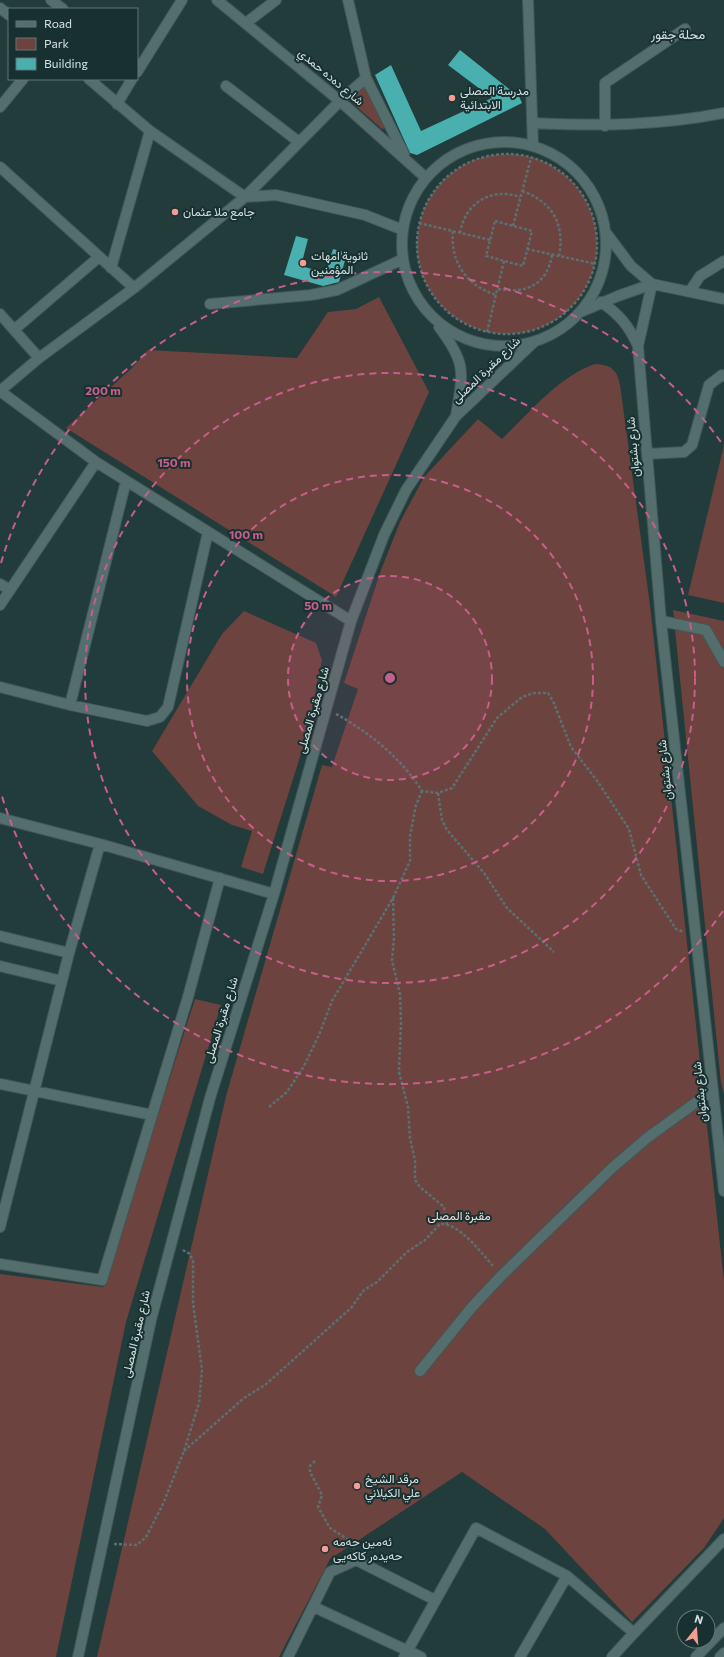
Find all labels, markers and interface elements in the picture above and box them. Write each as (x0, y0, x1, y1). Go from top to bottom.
legend (8, 8, 138, 80)
text: Road (44, 16, 72, 30)
district label: محلة جقور (650, 26, 705, 43)
text: Park (44, 36, 70, 50)
street label: شارع دەدە حمدي (293, 45, 367, 111)
text: Building (44, 56, 88, 70)
place label: مدرسة المصلى الابتدائية (460, 83, 529, 112)
marker: مدرسة المصلى الابتدائية (447, 93, 457, 103)
place label: جامع ملا عثمان (183, 204, 255, 221)
marker: جامع ملا عثمان (170, 207, 180, 217)
place label: ثانوية امهات المؤمنين (311, 248, 368, 278)
marker: ثانوية امهات المؤمنين (298, 258, 308, 268)
street label: شارع مقبرة المصلى (448, 333, 524, 408)
text: 200 m (85, 383, 121, 397)
street label: شارع بشتوان (622, 416, 645, 478)
text: 150 m (157, 455, 191, 469)
text: 100 m (229, 527, 263, 541)
text: 50 m (304, 598, 332, 612)
street label: شارع مقبرة المصلى (293, 665, 334, 756)
centre of rings (383, 671, 397, 685)
street label: شارع بشتوان (654, 739, 677, 801)
street label: شارع مقبرة المصلى (200, 975, 243, 1065)
street label: شارع بشتوان (689, 1061, 712, 1123)
park label: مقبرة المصلى (427, 1208, 491, 1224)
street label: شارع مقبرة المصلى (118, 1289, 155, 1380)
place label: مرقد الشيخ علي الكيلاني (365, 1471, 420, 1503)
marker: مرقد الشيخ علي الكيلاني (352, 1481, 362, 1491)
place label: ئەمین حەمە حەیدەر کاکەیی (333, 1534, 403, 1564)
marker: ئەمین حەمە حەیدەر کاکەیی (320, 1544, 330, 1554)
north arrow (676, 1609, 716, 1649)
text: N (693, 1612, 705, 1626)

